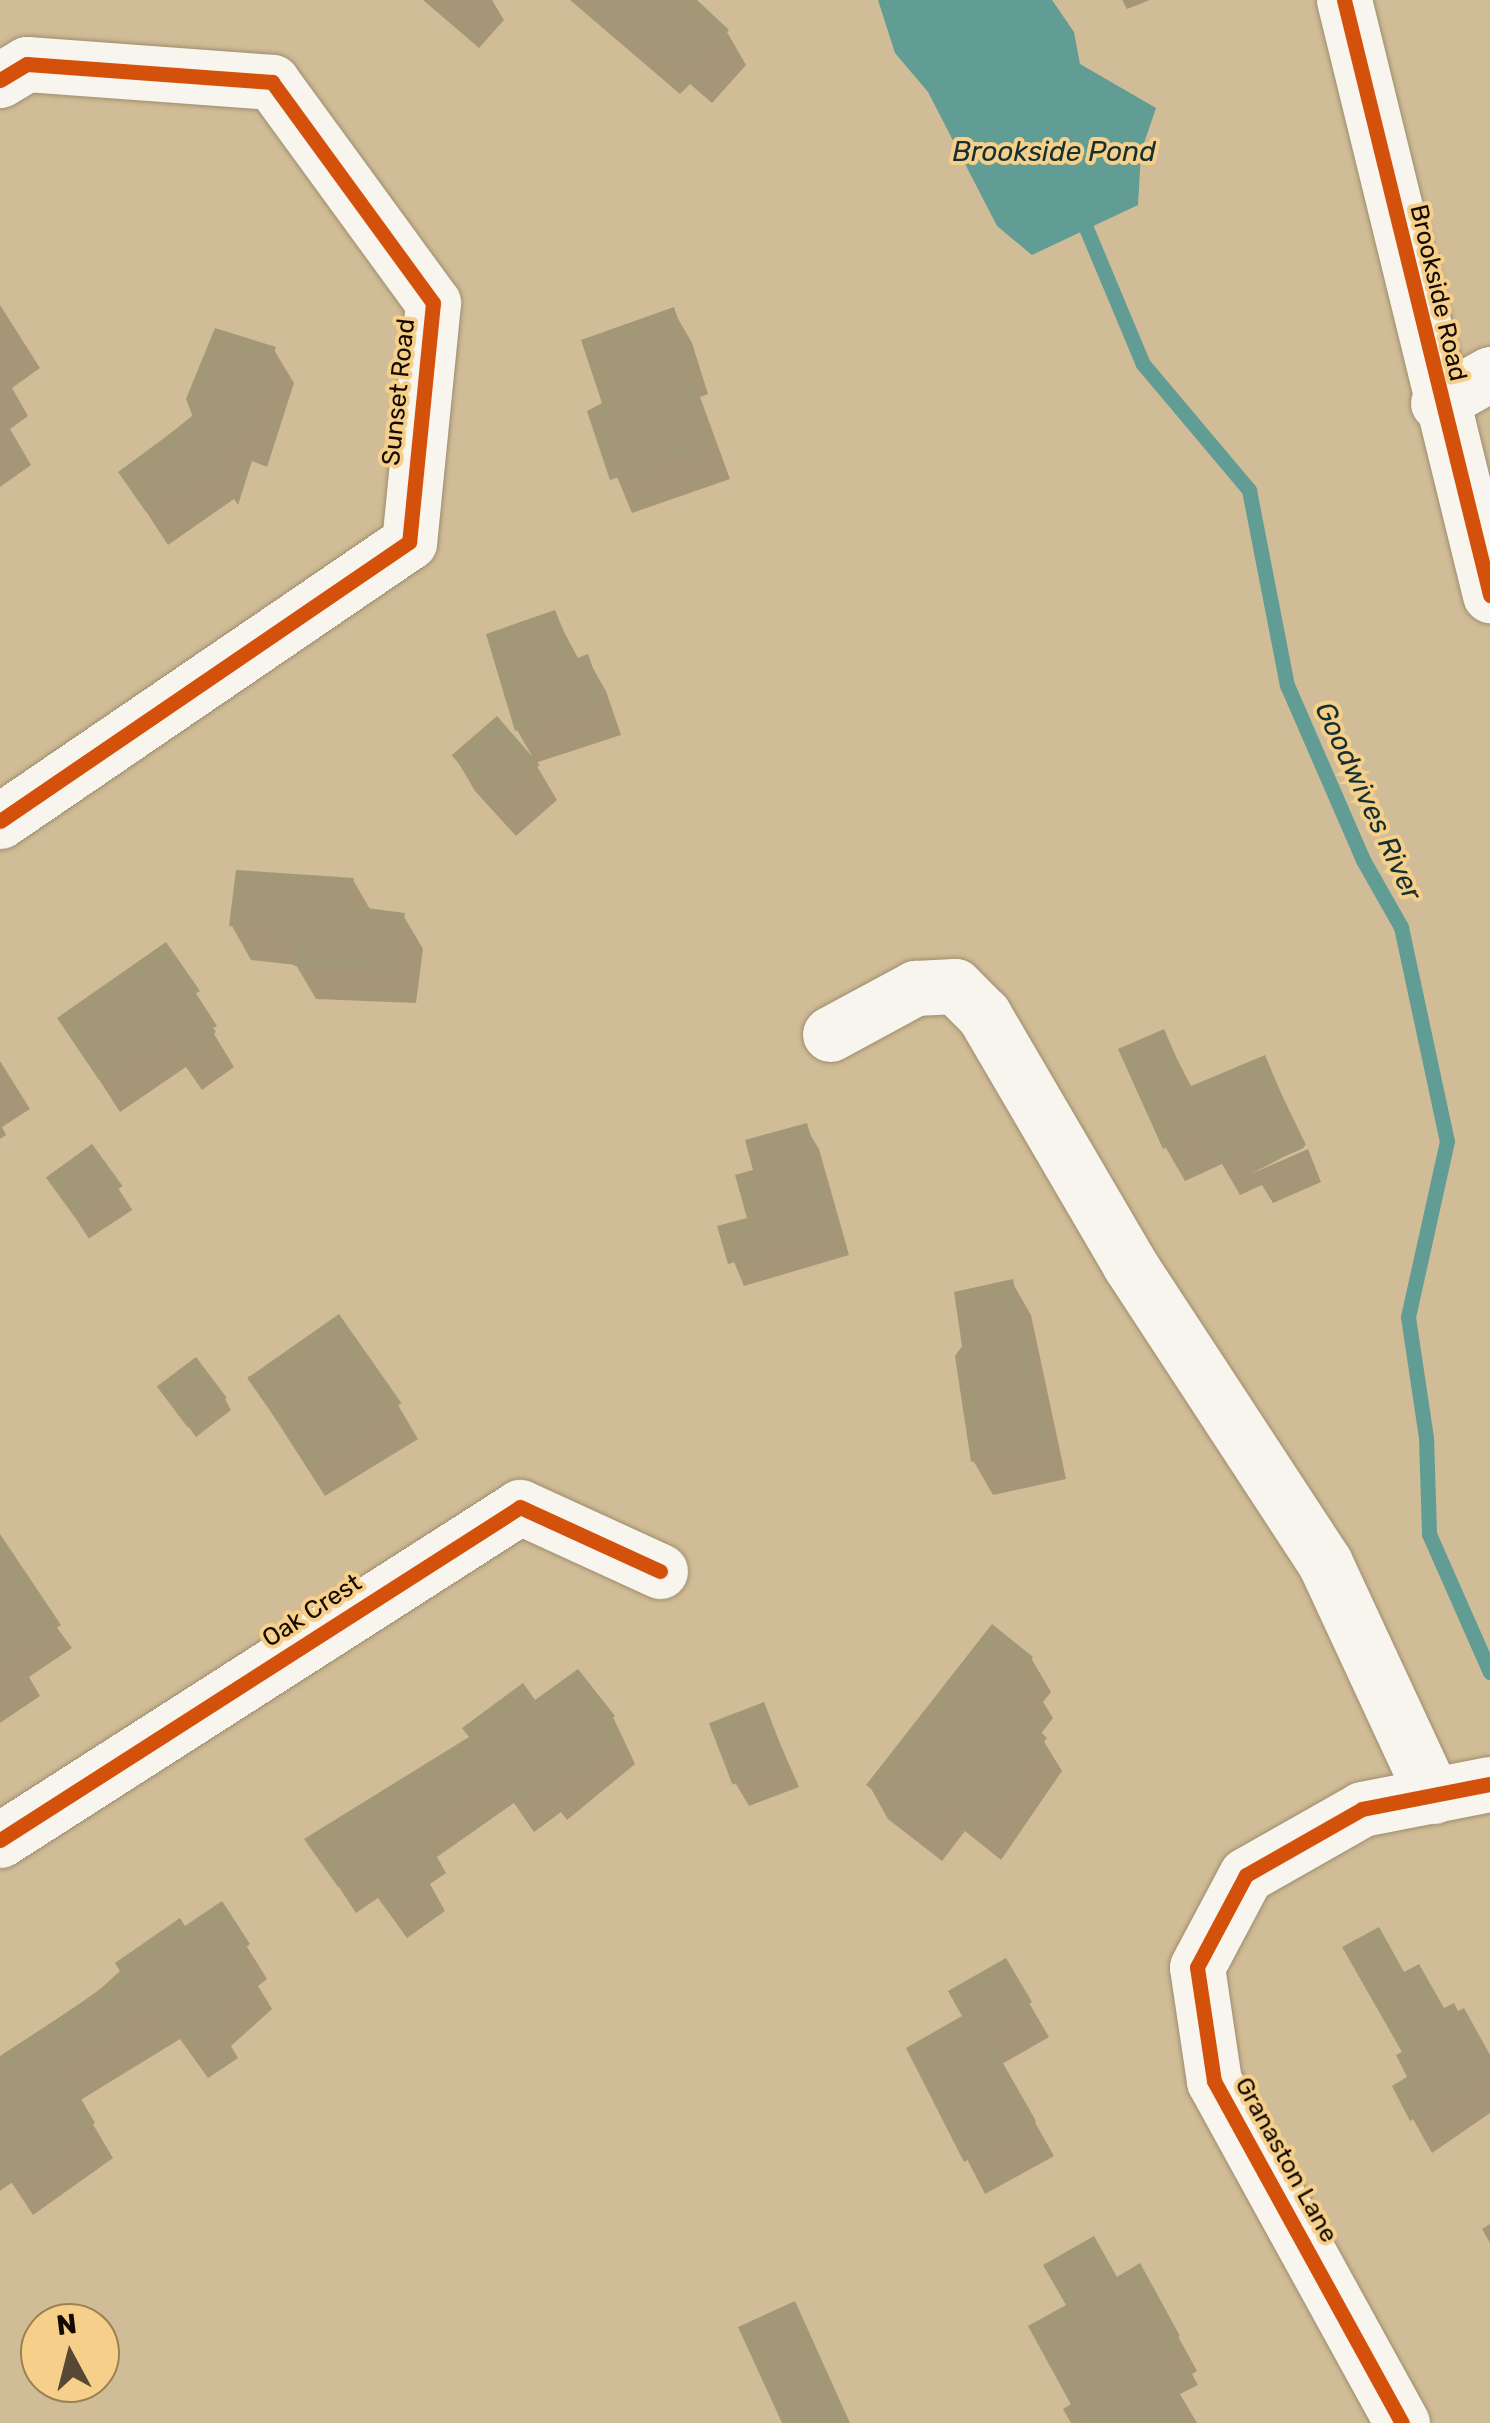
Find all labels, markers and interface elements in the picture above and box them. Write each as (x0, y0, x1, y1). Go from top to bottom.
water label: Brookside Pond (952, 135, 1156, 169)
street label: Brookside Road (1403, 202, 1473, 384)
street label: Sunset Road (376, 317, 422, 467)
water label: Goodwives River (1307, 696, 1429, 906)
street label: Oak Crest (257, 1568, 367, 1654)
street label: Granaston Lane (1228, 2072, 1344, 2248)
north arrow (20, 2303, 120, 2403)
text: N (55, 2307, 79, 2342)

